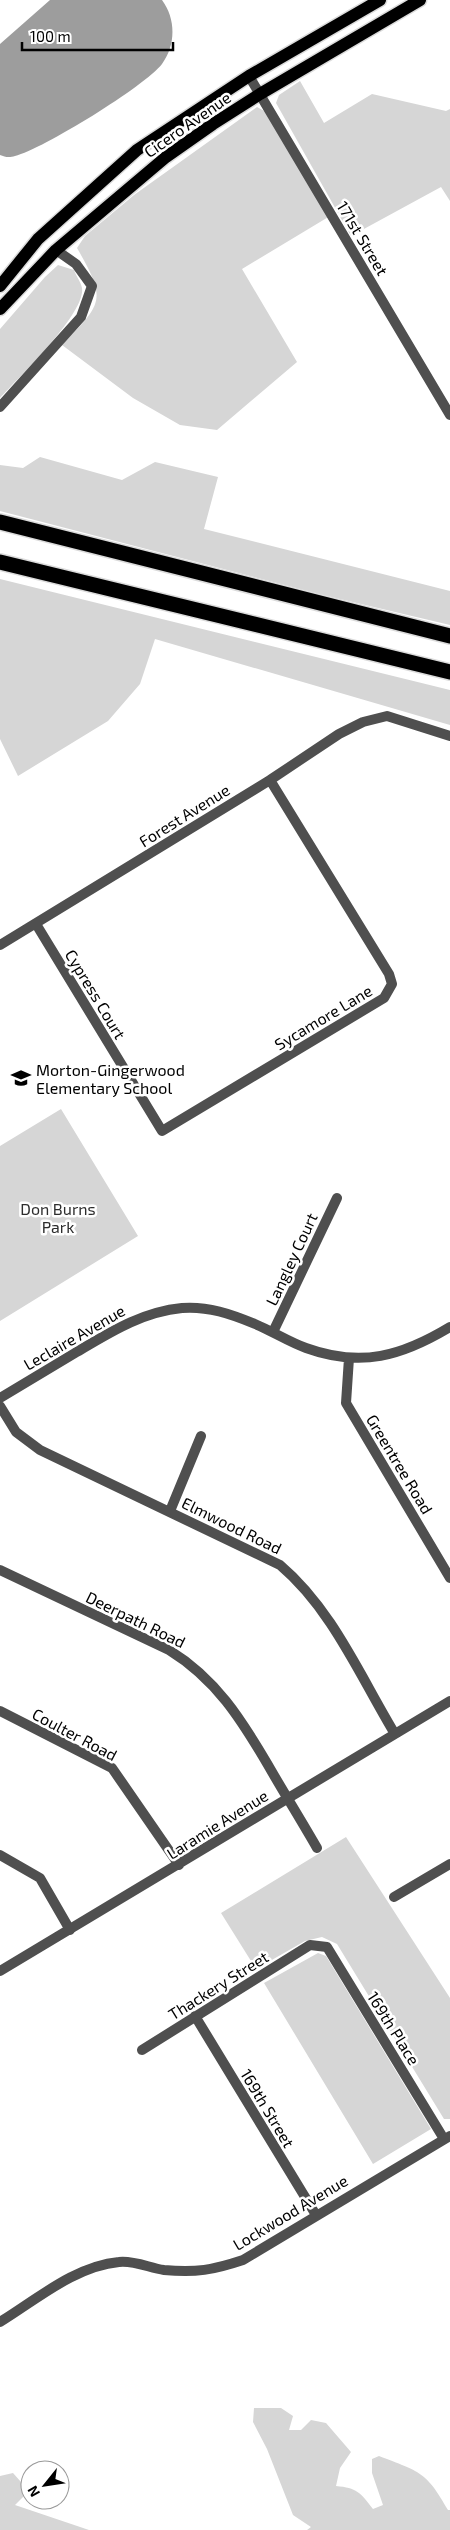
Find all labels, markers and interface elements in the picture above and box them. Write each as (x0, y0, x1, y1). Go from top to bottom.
scale bar (22, 20, 174, 52)
text: 100 m (30, 27, 71, 45)
street label: Cicero Avenue (140, 87, 234, 161)
street label: 171st Street (333, 197, 393, 279)
street label: Forest Avenue (135, 780, 233, 850)
street label: Cypress Court (62, 946, 130, 1042)
street label: Sycamore Lane (271, 980, 375, 1054)
place label: Morton-Gingerwood Elementary School (36, 1060, 185, 1097)
school or university icon: Morton-Gingerwood Elementary School (10, 1067, 32, 1089)
park label: Don Burns Park (20, 1199, 96, 1236)
street label: Langley Court (261, 1210, 321, 1308)
street label: Leclaire Avenue (20, 1300, 128, 1374)
street label: Greentree Road (363, 1411, 437, 1517)
street label: Elmwood Road (179, 1493, 285, 1557)
street label: Deerpath Road (83, 1587, 189, 1651)
street label: Coulter Road (29, 1704, 121, 1764)
street label: Laramie Avenue (163, 1785, 271, 1863)
street label: Thackery Street (165, 1947, 271, 2023)
street label: 169th Place (364, 1988, 424, 2068)
street label: 169th Street (237, 2065, 299, 2151)
street label: Lockwood Avenue (229, 2170, 351, 2254)
north arrow (20, 2460, 70, 2510)
text: N (23, 2483, 43, 2500)

